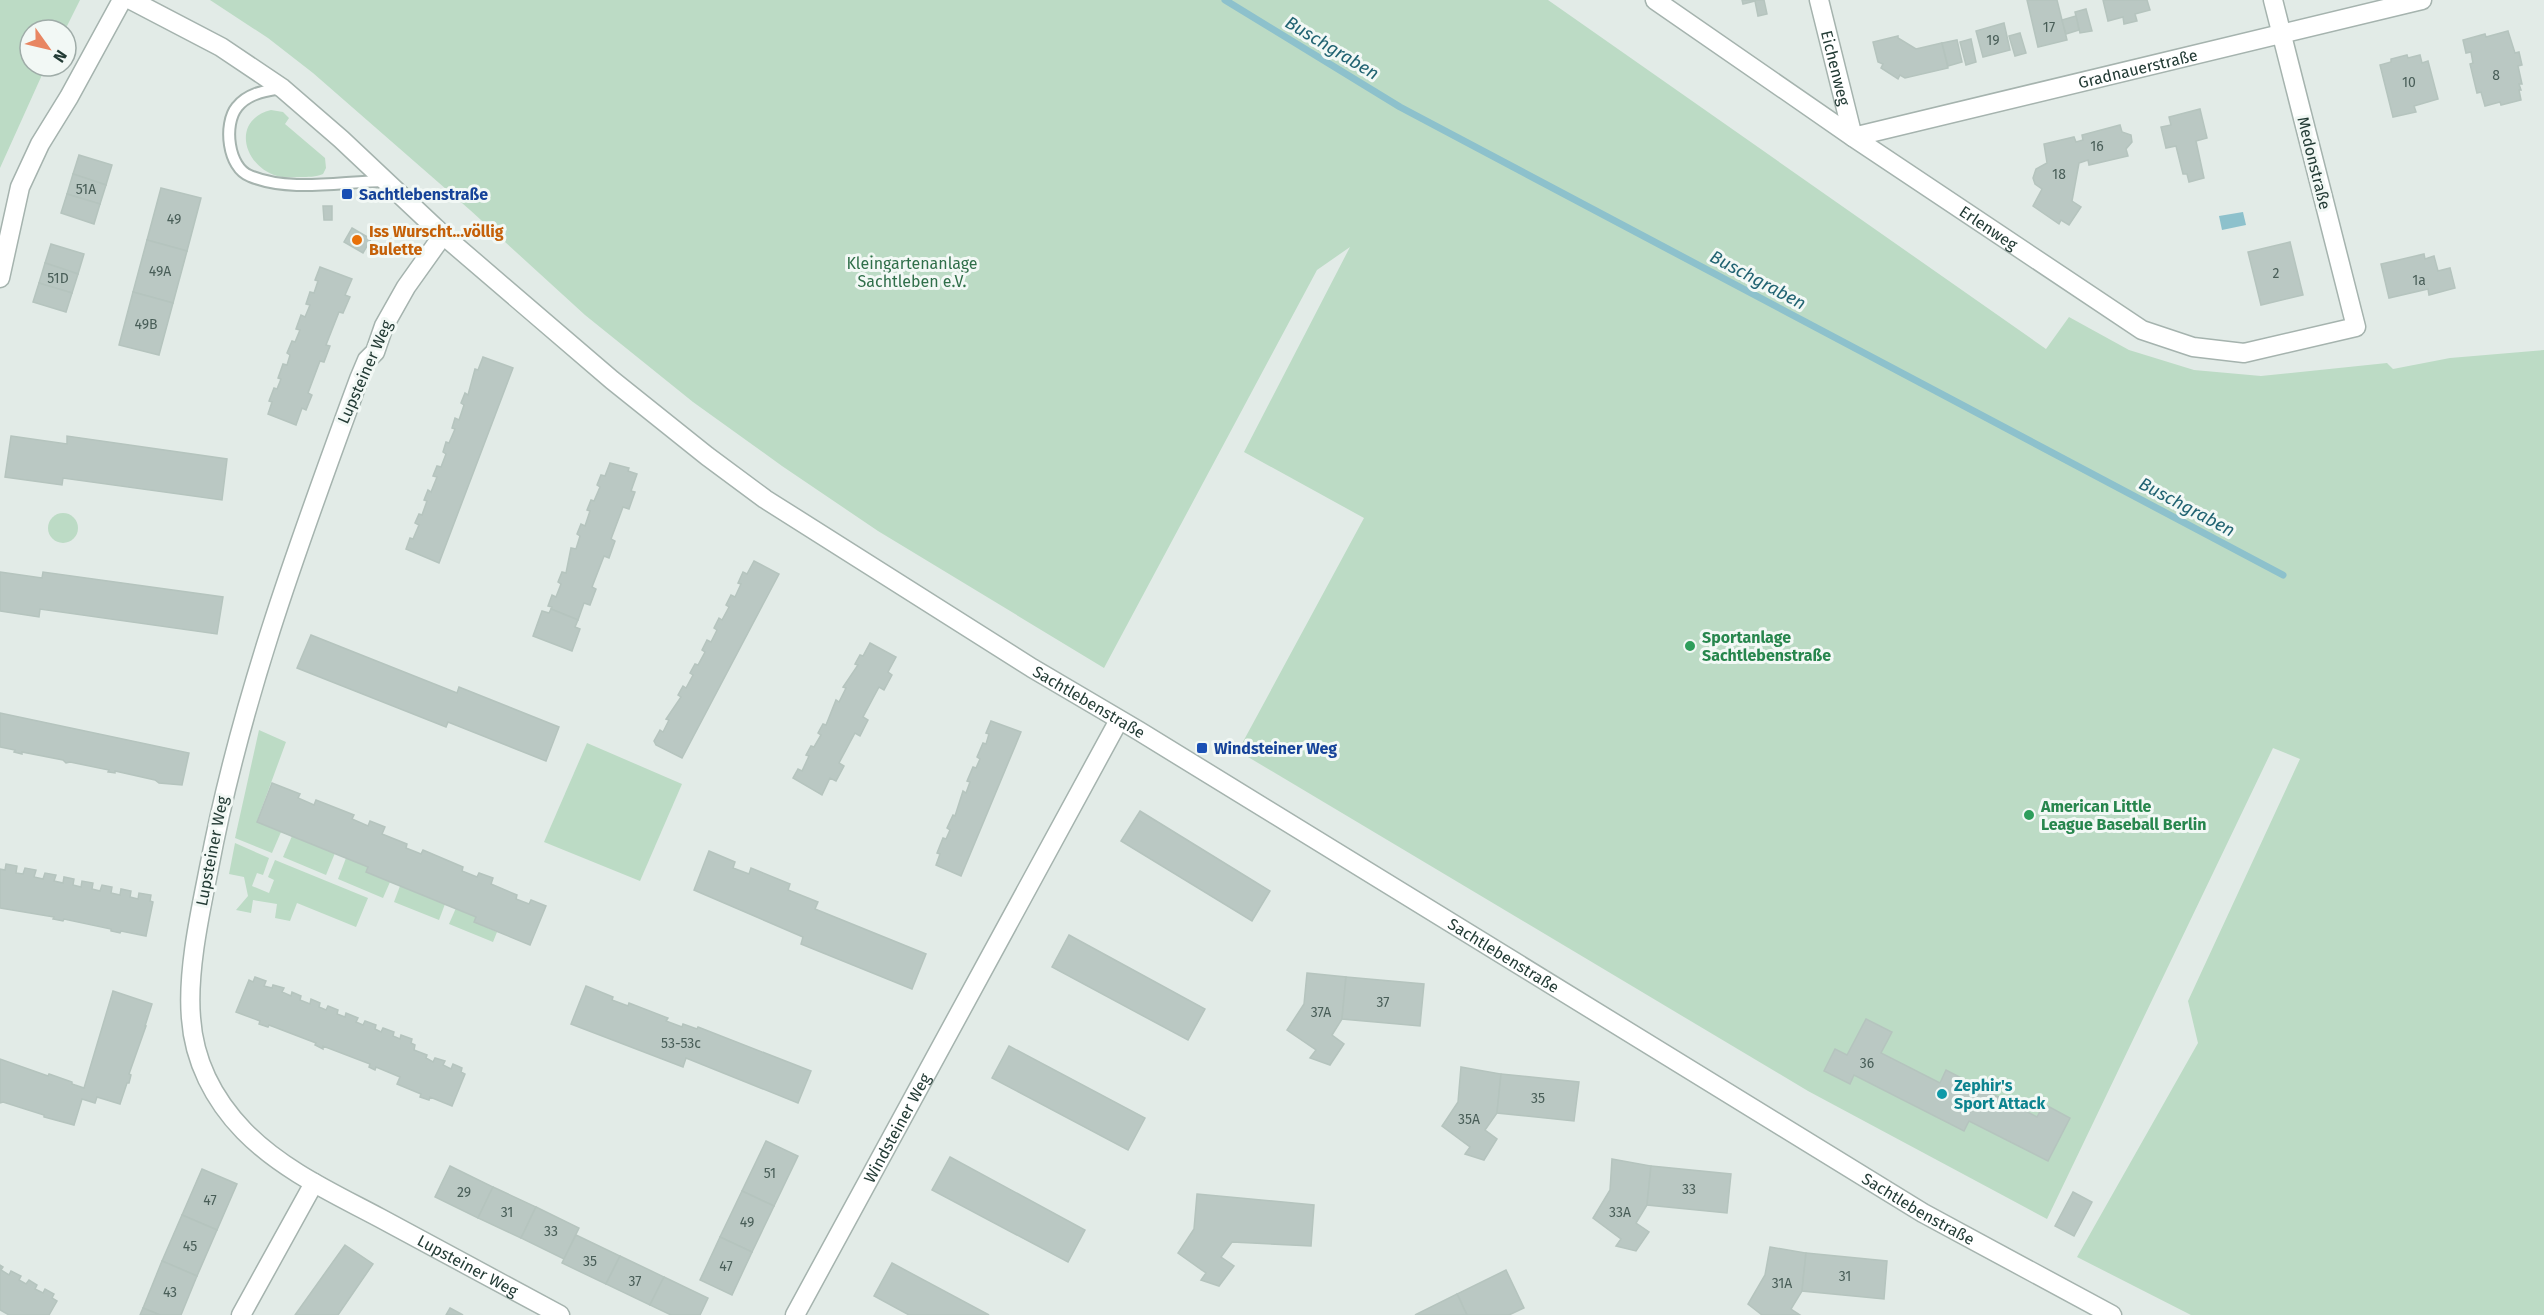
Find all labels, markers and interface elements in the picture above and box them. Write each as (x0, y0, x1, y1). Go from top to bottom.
water label: Buschgraben (1281, 11, 1383, 85)
north arrow (18, 18, 78, 78)
house number: 17 (2043, 19, 2055, 36)
street label: Eichenweg (1817, 28, 1854, 108)
house number: 19 (1986, 32, 2000, 49)
street label: Gradnauerstraße (2076, 45, 2199, 92)
text: N (49, 46, 71, 66)
house number: 8 (2492, 67, 2500, 84)
house number: 10 (2402, 74, 2416, 91)
street label: Medonstraße (2293, 114, 2335, 212)
house number: 16 (2090, 138, 2104, 155)
house number: 18 (2052, 166, 2066, 183)
house number: 51A (76, 181, 96, 198)
place label: Sachtlebenstraße (359, 185, 488, 204)
marker: Sachtlebenstraße (340, 187, 354, 201)
street label: Erlenweg (1956, 201, 2022, 254)
house number: 49 (167, 211, 181, 228)
place label: Iss Wurscht...völlig Bulette (369, 222, 504, 259)
marker: Iss Wurscht...völlig Bulette (350, 233, 364, 247)
water label: Buschgraben (1706, 245, 1810, 315)
park label: Kleingartenanlage Sachtleben e.V. (846, 254, 978, 291)
house number: 49A (149, 263, 171, 280)
house number: 2 (2273, 265, 2280, 282)
house number: 51D (47, 270, 69, 287)
house number: 1a (2412, 272, 2426, 289)
house number: 49B (134, 316, 158, 333)
street label: Lupsteiner Weg (334, 317, 397, 427)
water label: Buschgraben (2135, 472, 2239, 542)
place label: Sportanlage Sachtlebenstraße (1702, 628, 1831, 665)
marker: Sportanlage Sachtlebenstraße (1683, 639, 1697, 653)
street label: Sachtlebenstraße (1030, 661, 1149, 742)
place label: Windsteiner Weg (1214, 739, 1337, 758)
marker: Windsteiner Weg (1195, 741, 1209, 755)
street label: Lupsteiner Weg (192, 794, 232, 907)
place label: American Little League Baseball Berlin (2040, 797, 2206, 834)
marker: American Little League Baseball Berlin (2022, 808, 2036, 822)
street label: Sachtlebenstraße (1445, 914, 1563, 997)
house number: 37 (1376, 994, 1390, 1011)
house number: 37A (1311, 1004, 1331, 1021)
house number: 53-53c (661, 1035, 701, 1052)
house number: 36 (1860, 1055, 1874, 1072)
street label: Windsteiner Weg (859, 1069, 935, 1186)
place label: Zephir's Sport Attack (1954, 1076, 2045, 1113)
marker: Zephir's Sport Attack (1935, 1087, 1949, 1101)
house number: 35 (1531, 1090, 1545, 1107)
house number: 35A (1458, 1111, 1480, 1128)
house number: 51 (764, 1165, 776, 1182)
street label: Sachtlebenstraße (1859, 1168, 1978, 1249)
house number: 33 (1682, 1181, 1696, 1198)
house number: 29 (457, 1184, 471, 1201)
house number: 47 (203, 1192, 217, 1209)
house number: 31 (501, 1204, 513, 1221)
house number: 33A (1609, 1204, 1631, 1221)
house number: 49 (740, 1214, 754, 1231)
house number: 33 (544, 1223, 558, 1240)
street label: Lupsteiner Weg (414, 1230, 522, 1301)
house number: 45 (183, 1238, 197, 1255)
house number: 35 (583, 1253, 597, 1270)
house number: 47 (719, 1258, 733, 1275)
house number: 31 (1839, 1268, 1851, 1285)
house number: 37 (628, 1273, 642, 1290)
house number: 31A (1772, 1275, 1792, 1292)
house number: 43 (163, 1284, 177, 1301)

